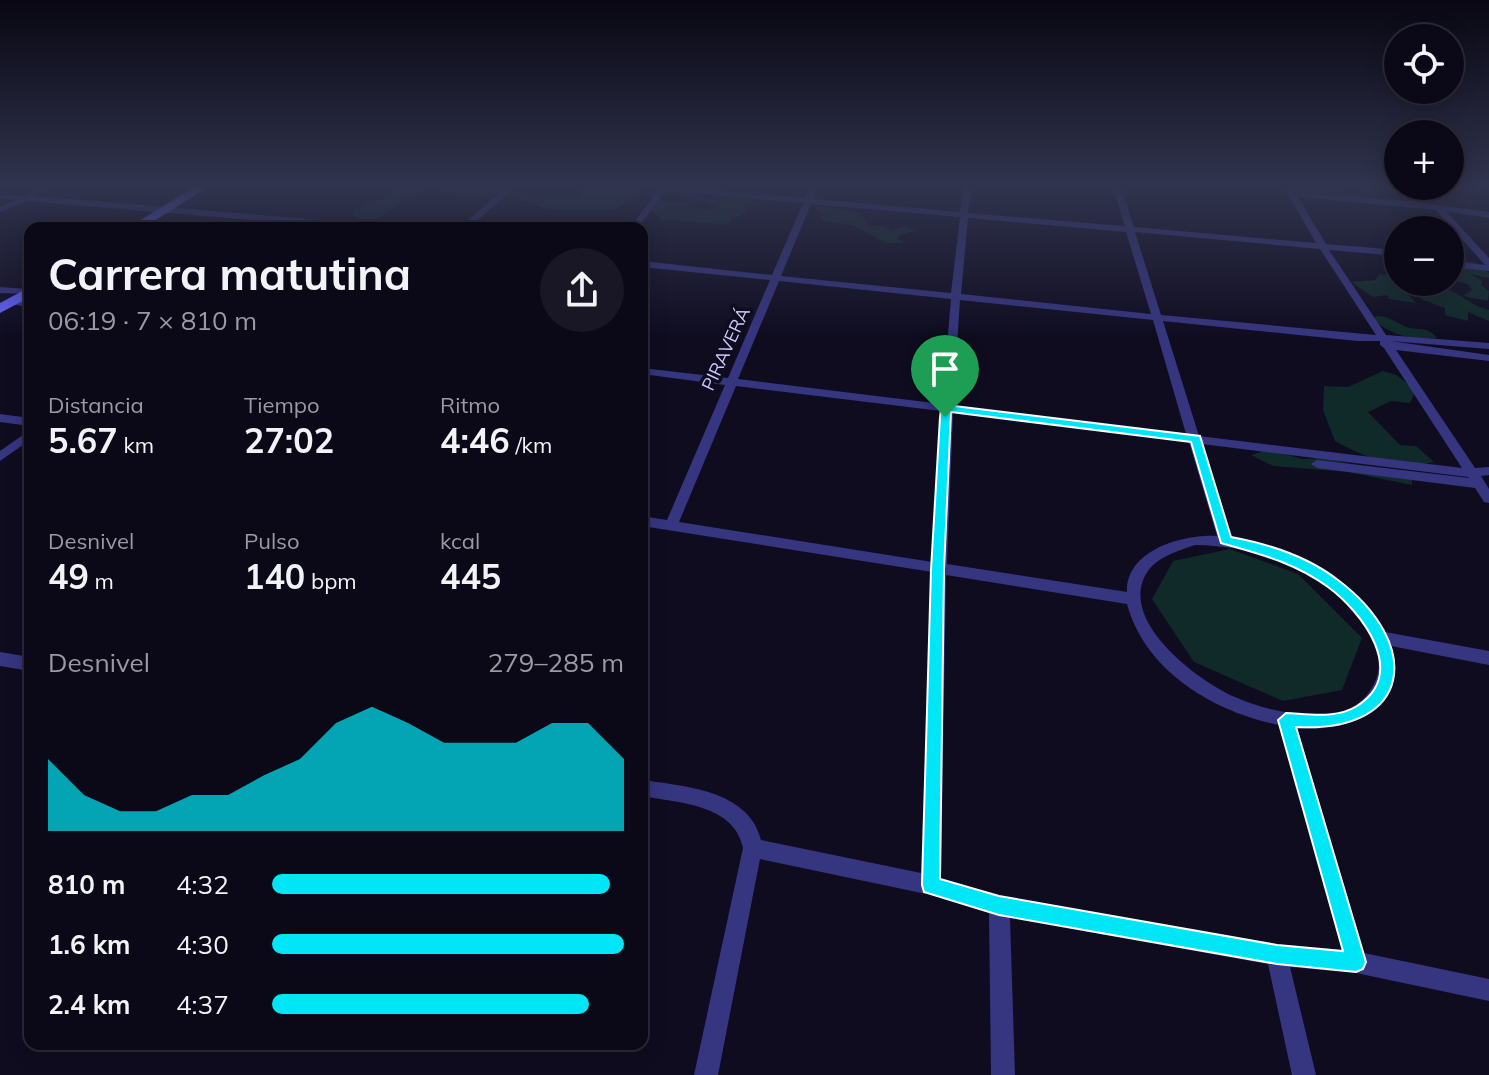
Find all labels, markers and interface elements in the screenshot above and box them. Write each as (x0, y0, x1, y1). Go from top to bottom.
map controls (1384, 24, 1464, 296)
button: locate (1384, 24, 1464, 104)
button: + (1384, 120, 1464, 200)
button: − (1384, 216, 1464, 296)
text: Carrera matutina (48, 246, 411, 301)
button: share (540, 248, 624, 332)
street label: PIRAVERÁ (696, 303, 755, 394)
text: 06:19 · 7 × 810 m (48, 304, 257, 337)
pin (911, 335, 979, 417)
icon: arrive (923, 347, 967, 391)
text: Distancia (48, 391, 144, 419)
text: Tiempo (244, 391, 320, 419)
text: Ritmo (440, 391, 500, 419)
text: 5.67 (48, 419, 118, 462)
text: 27:02 (244, 419, 334, 462)
text: 4:46 (440, 419, 510, 462)
text: km (118, 431, 154, 459)
text: /km (510, 431, 552, 459)
text: Desnivel (48, 527, 134, 555)
text: Pulso (244, 527, 300, 555)
text: kcal (440, 527, 480, 555)
text: 49 (48, 555, 89, 598)
text: 140 (244, 555, 305, 598)
text: 445 (440, 555, 501, 598)
text: m (89, 567, 114, 595)
text: bpm (305, 567, 357, 595)
text: Desnivel (48, 646, 150, 679)
text: 279–285 m (488, 646, 624, 679)
text: 810 m (48, 868, 125, 901)
text: 4:32 (176, 868, 229, 901)
text: 1.6 km (48, 928, 131, 961)
text: 4:30 (176, 928, 229, 961)
text: 2.4 km (48, 988, 131, 1021)
text: 4:37 (176, 988, 229, 1021)

